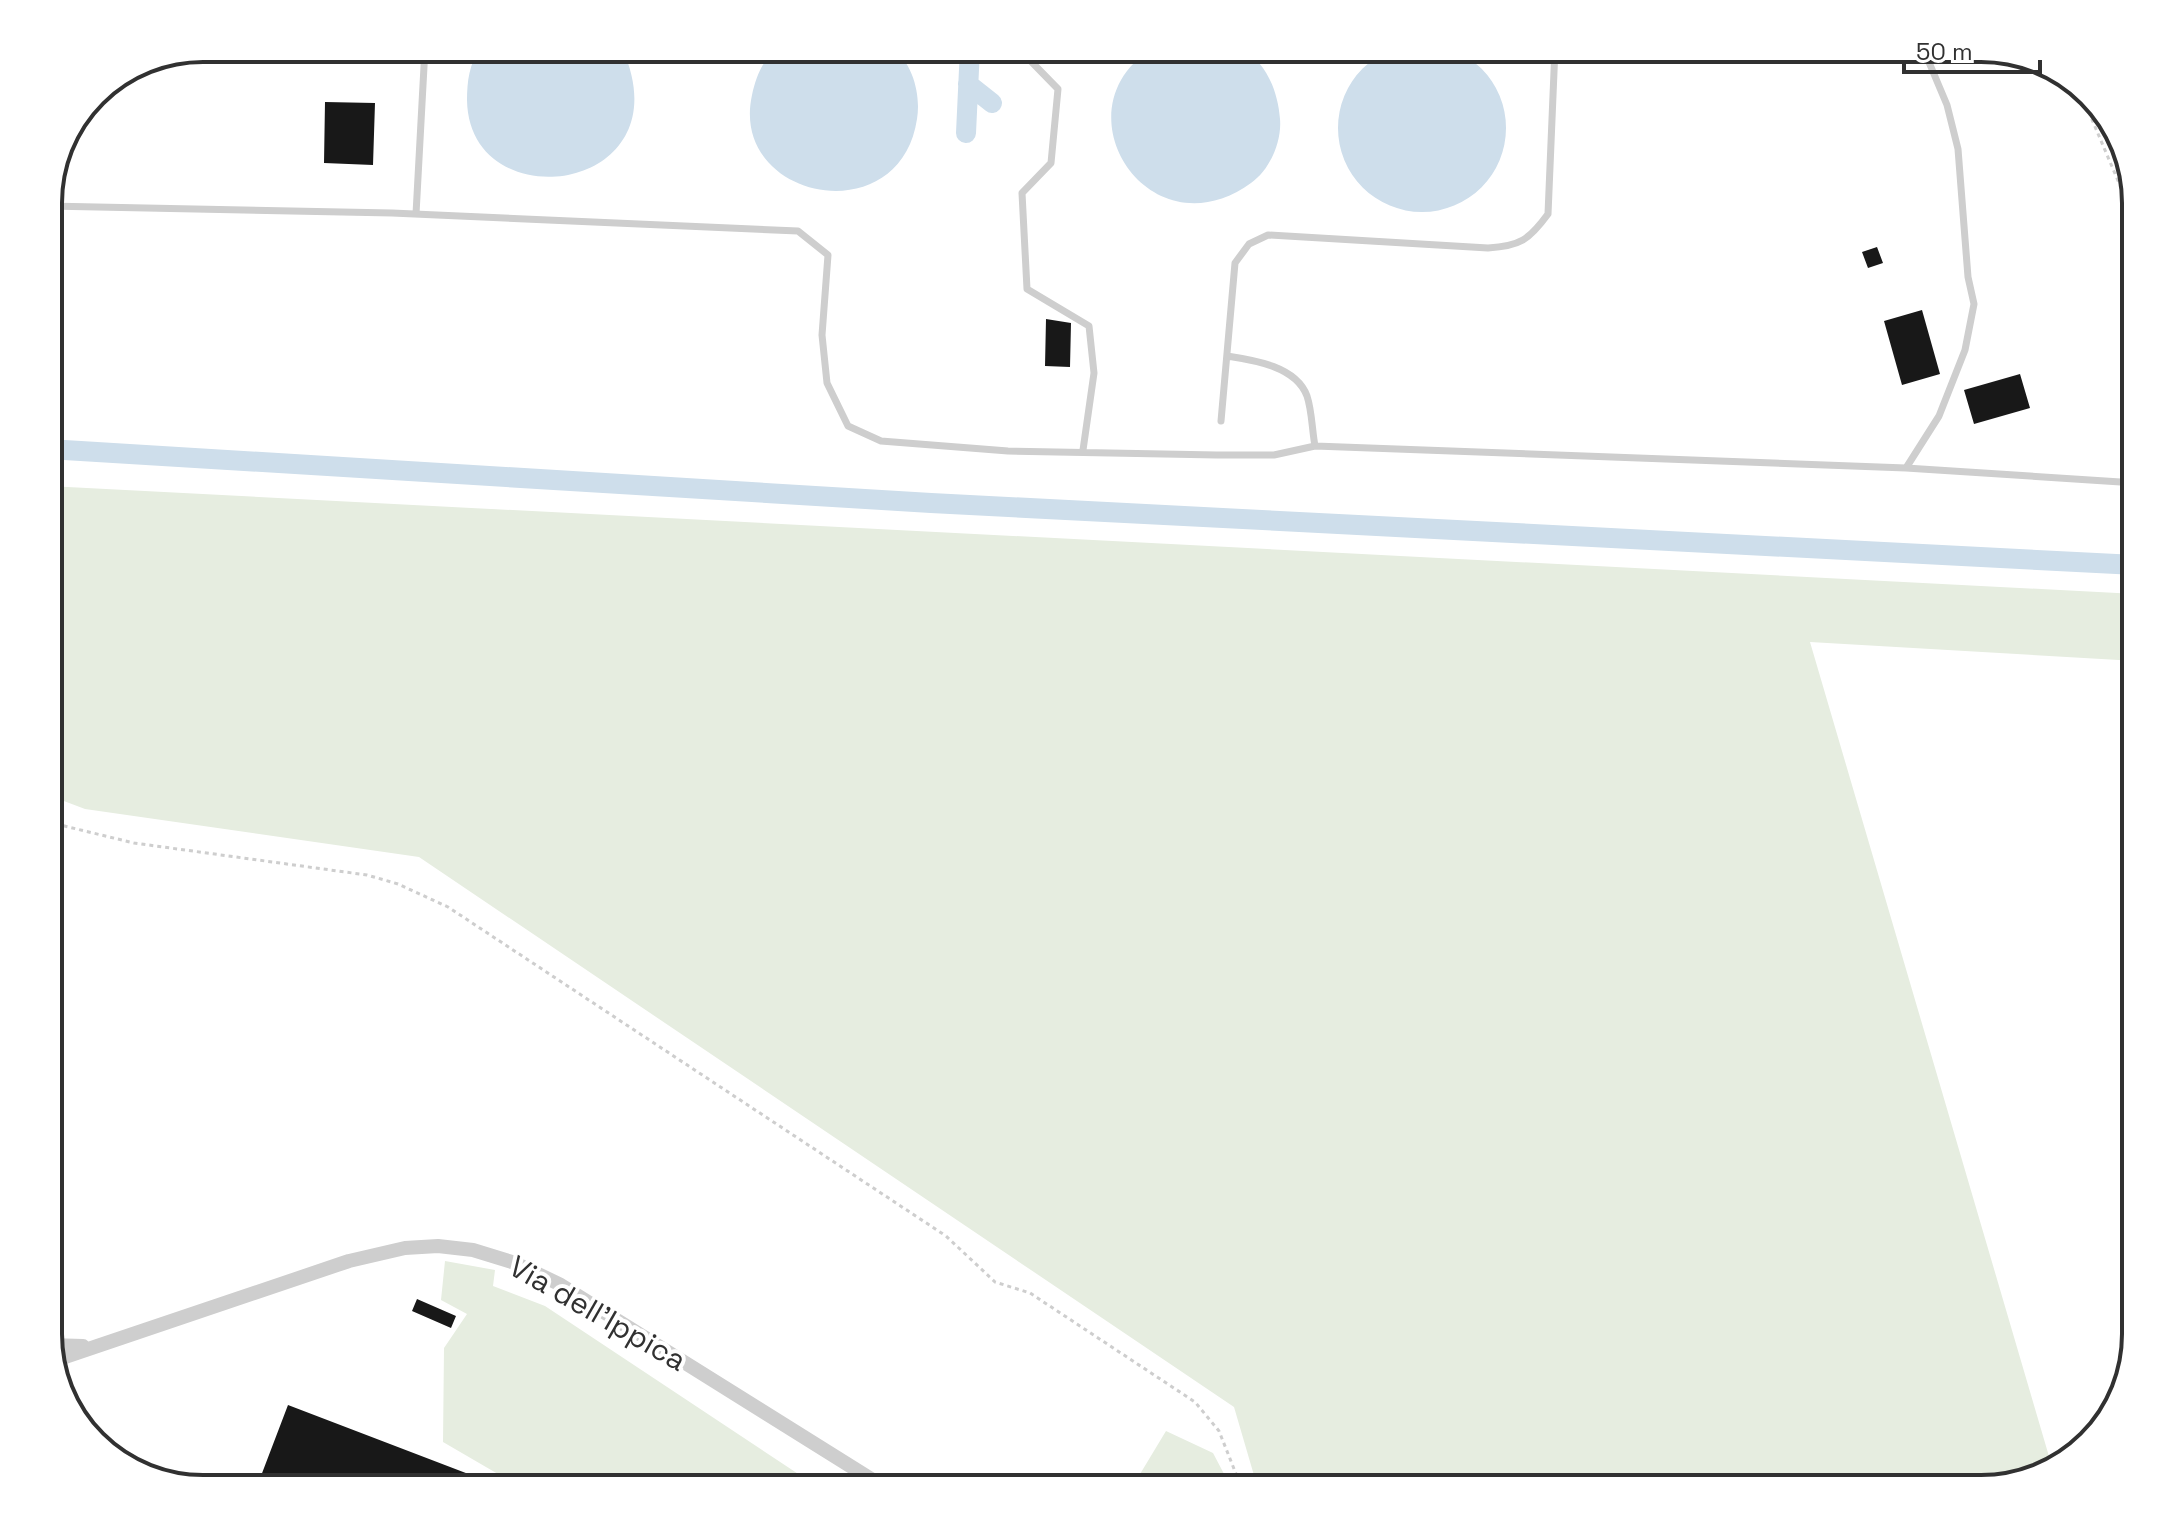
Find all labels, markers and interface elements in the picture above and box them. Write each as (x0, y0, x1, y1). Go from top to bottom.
scale bar (1904, 24, 2040, 74)
text: 50 m (1916, 36, 1973, 67)
street label: Via dell'Ippica (502, 1246, 694, 1380)

